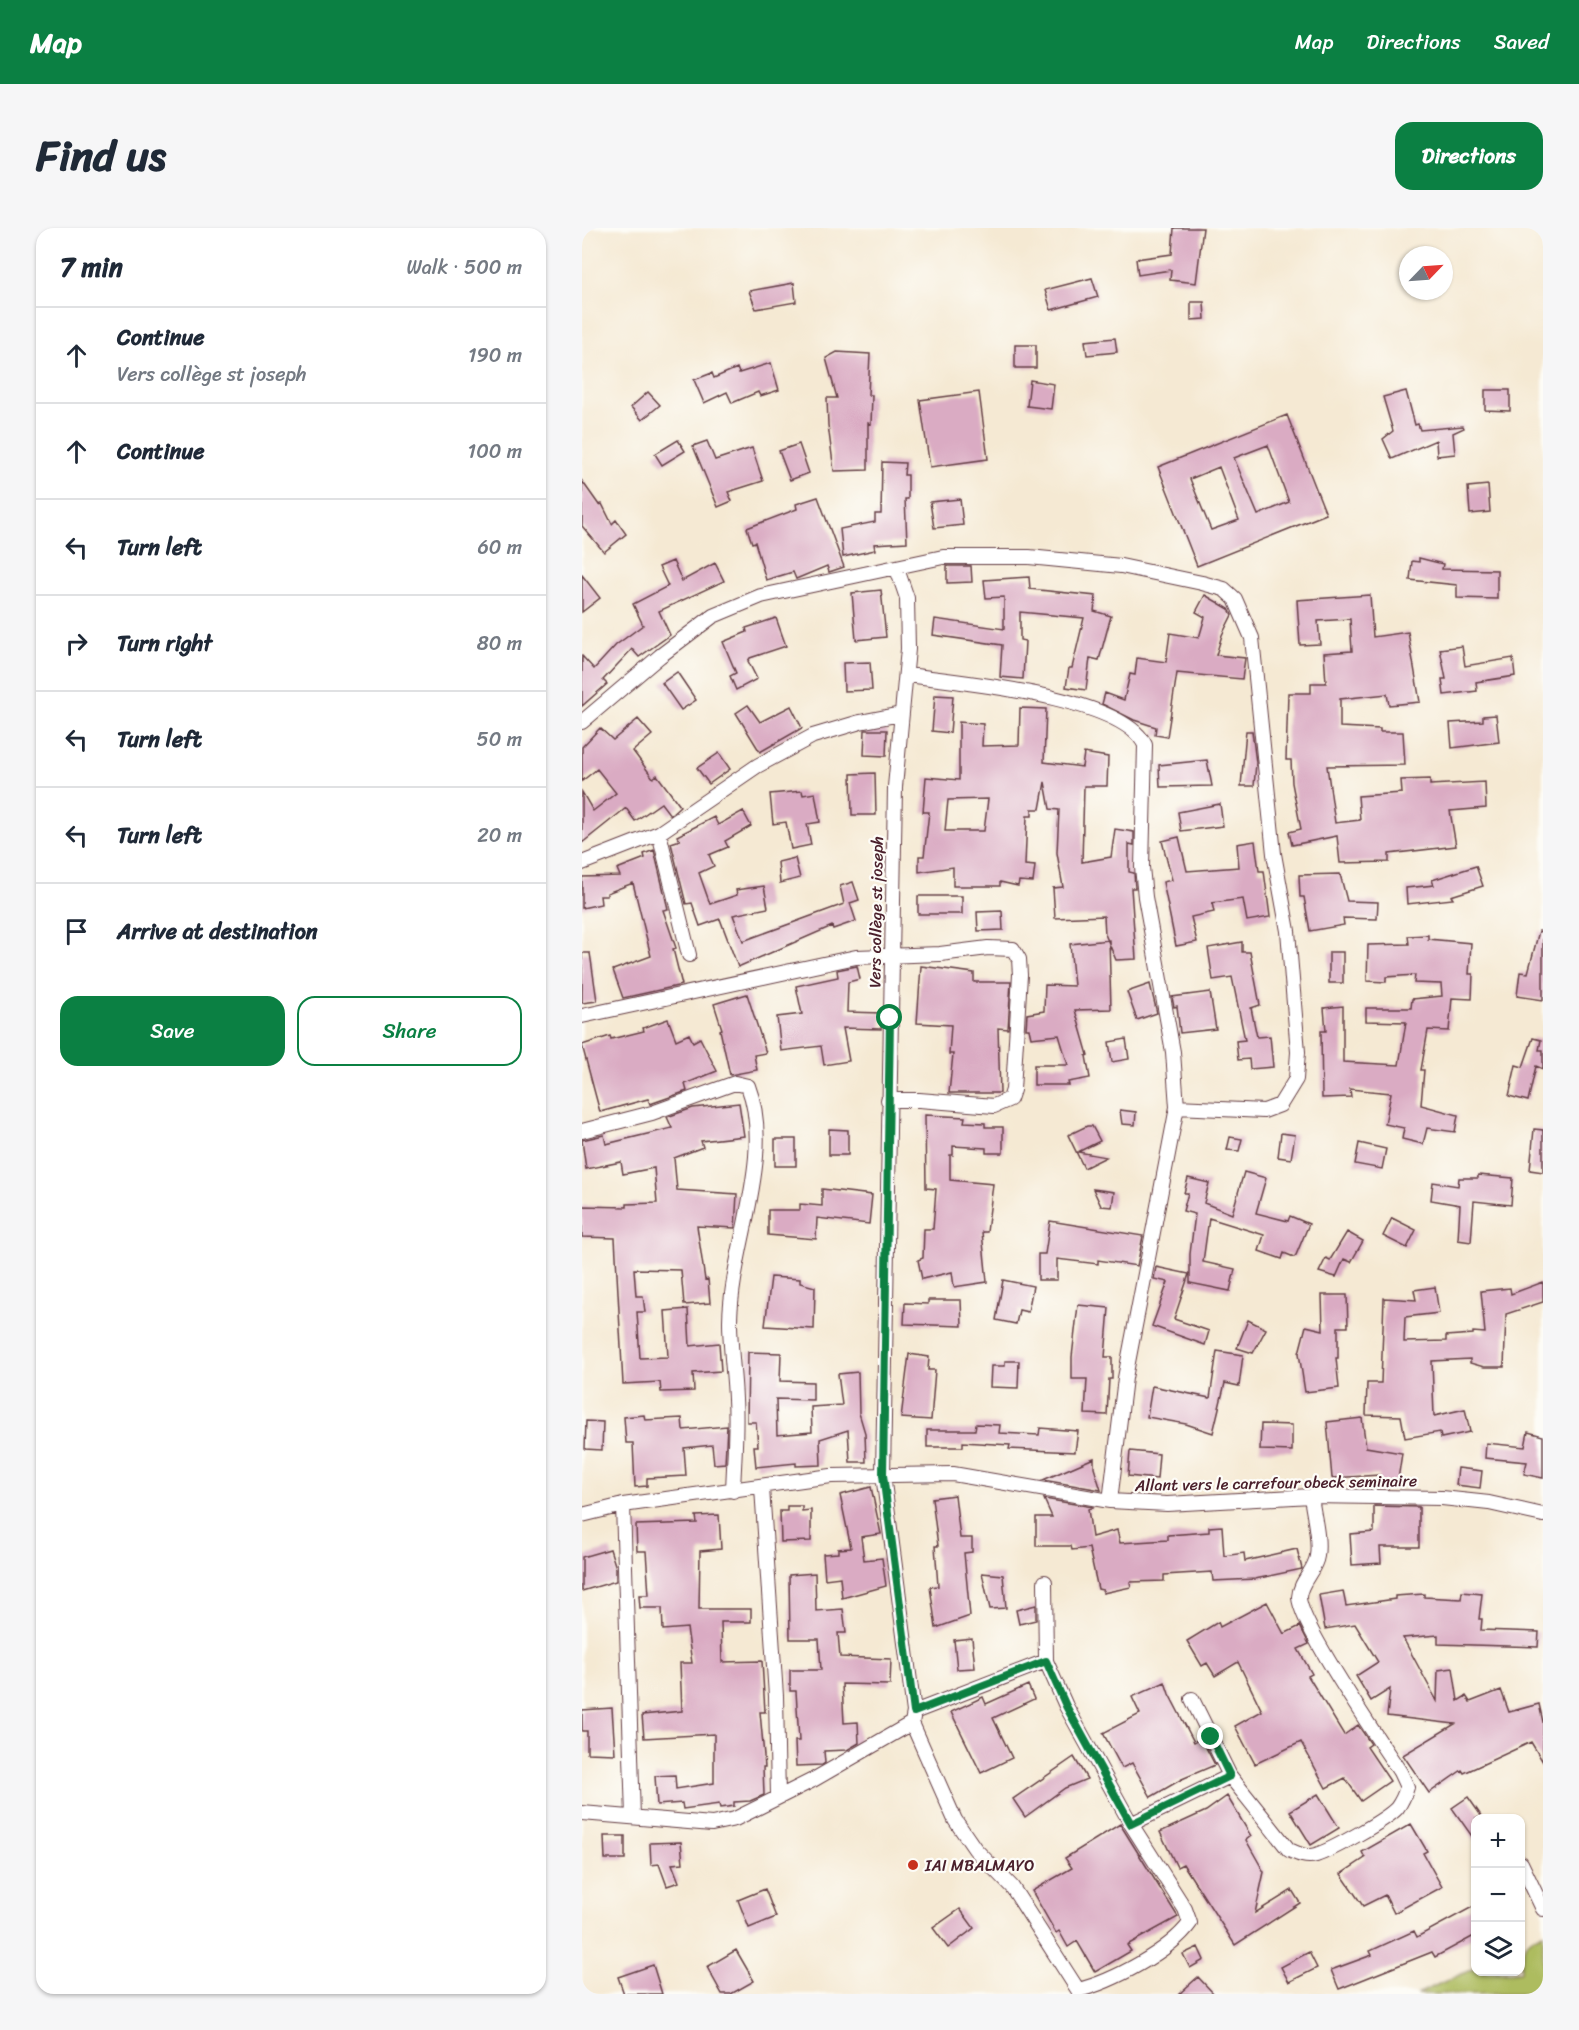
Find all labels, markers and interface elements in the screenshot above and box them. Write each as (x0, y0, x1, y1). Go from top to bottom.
text: Map (30, 18, 82, 67)
text: Map (1295, 23, 1333, 61)
text: Directions (1366, 23, 1461, 61)
text: Saved (1494, 23, 1549, 61)
text: Find us (36, 119, 166, 193)
button: Directions (1395, 122, 1543, 190)
text: 7 min (60, 244, 123, 290)
north arrow (1399, 246, 1453, 300)
text: Walk · 500 m (406, 250, 522, 285)
text: Continue (117, 318, 205, 357)
text: 190 m (468, 338, 522, 373)
icon: ahead (60, 339, 93, 372)
text: Vers collège st joseph (117, 357, 307, 392)
text: Continue (117, 432, 205, 471)
text: 100 m (468, 434, 522, 469)
icon: ahead (60, 435, 93, 468)
text: Turn left (117, 528, 202, 567)
text: 60 m (477, 530, 522, 565)
icon: left (60, 531, 93, 564)
text: Turn right (117, 624, 212, 663)
text: 80 m (477, 626, 522, 661)
icon: right (60, 627, 93, 660)
text: Turn left (117, 720, 202, 759)
text: 50 m (477, 722, 522, 757)
icon: left (60, 723, 93, 756)
text: Turn left (117, 816, 202, 855)
text: 20 m (477, 818, 522, 853)
icon: left (60, 819, 93, 852)
street label: Vers collège st joseph (860, 836, 892, 988)
text: Arrive at destination (117, 912, 318, 951)
icon: arrive (60, 915, 93, 948)
button: Save (60, 996, 285, 1066)
button: Share (297, 996, 522, 1066)
route start (876, 1004, 902, 1030)
street label: Allant vers le carrefour obeck seminaire (1134, 1466, 1417, 1500)
route end (1197, 1723, 1223, 1749)
map controls (1471, 1814, 1525, 1976)
button: + (1471, 1814, 1525, 1868)
place label: IAI MBALMAYO (924, 1851, 1035, 1880)
marker: IAI MBALMAYO (906, 1858, 920, 1872)
button: − (1471, 1868, 1525, 1922)
button: layers (1471, 1922, 1525, 1976)

